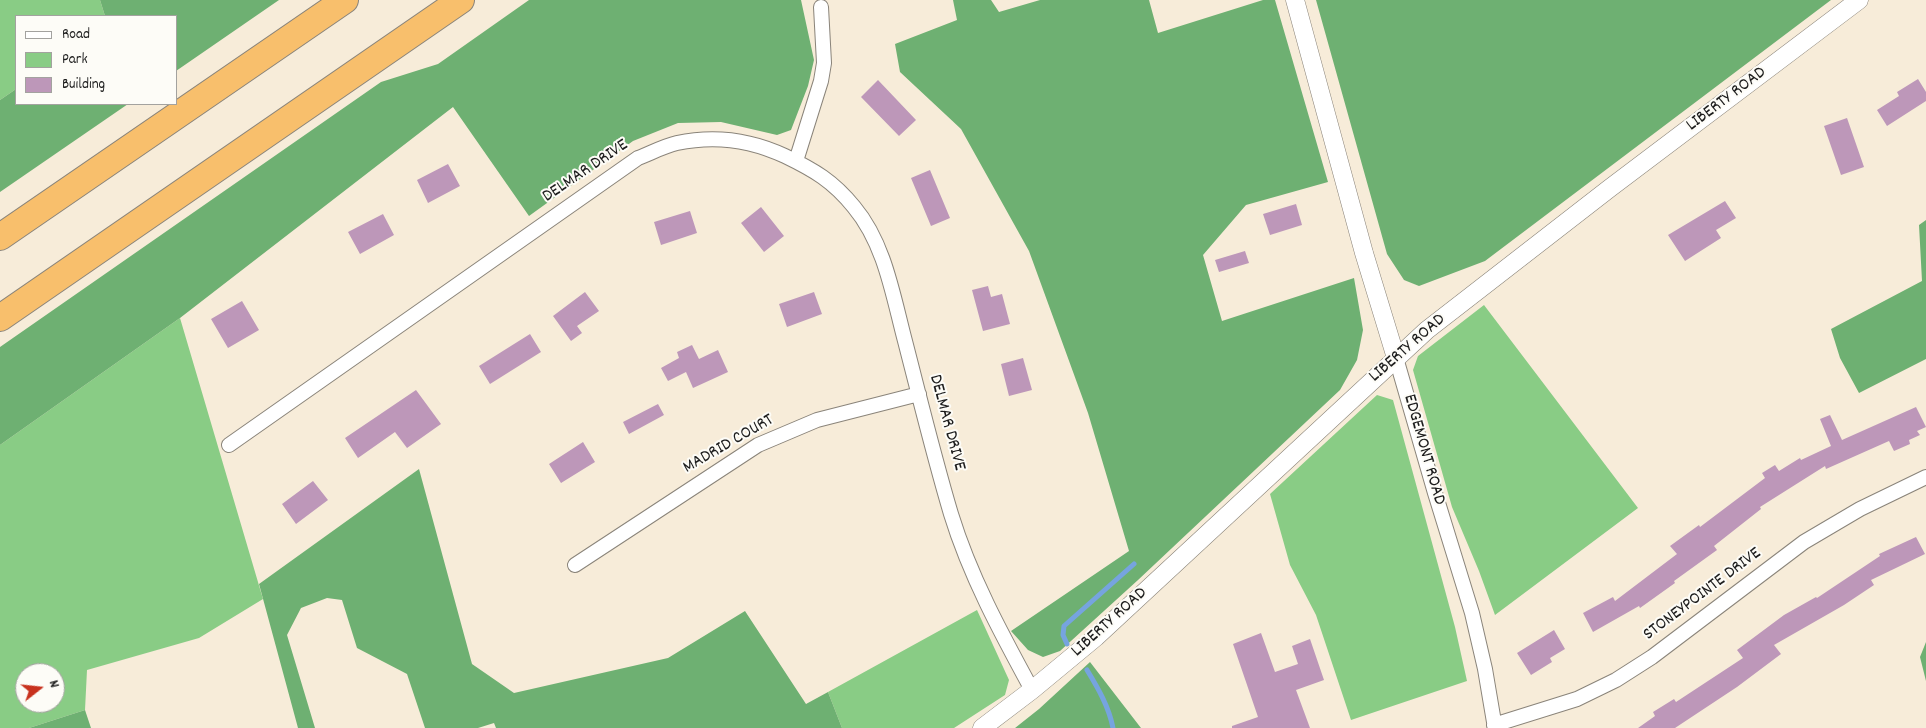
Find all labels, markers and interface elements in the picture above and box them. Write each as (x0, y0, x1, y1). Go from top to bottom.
legend (15, 15, 178, 105)
text: Road (62, 24, 90, 46)
text: Park (62, 49, 88, 71)
street label: LIBERTY ROAD (1683, 63, 1771, 137)
text: Building (62, 74, 105, 96)
street label: DELMAR DRIVE (539, 135, 633, 209)
street label: LIBERTY ROAD (1365, 310, 1451, 388)
street label: DELMAR DRIVE (923, 373, 969, 473)
street label: EDGEMONT ROAD (1397, 392, 1449, 508)
street label: MADRID COURT (680, 410, 778, 480)
street label: STONEYPOINTE DRIVE (1640, 544, 1766, 646)
street label: LIBERTY ROAD (1068, 583, 1152, 663)
north arrow (15, 663, 65, 713)
text: N (43, 678, 64, 690)

